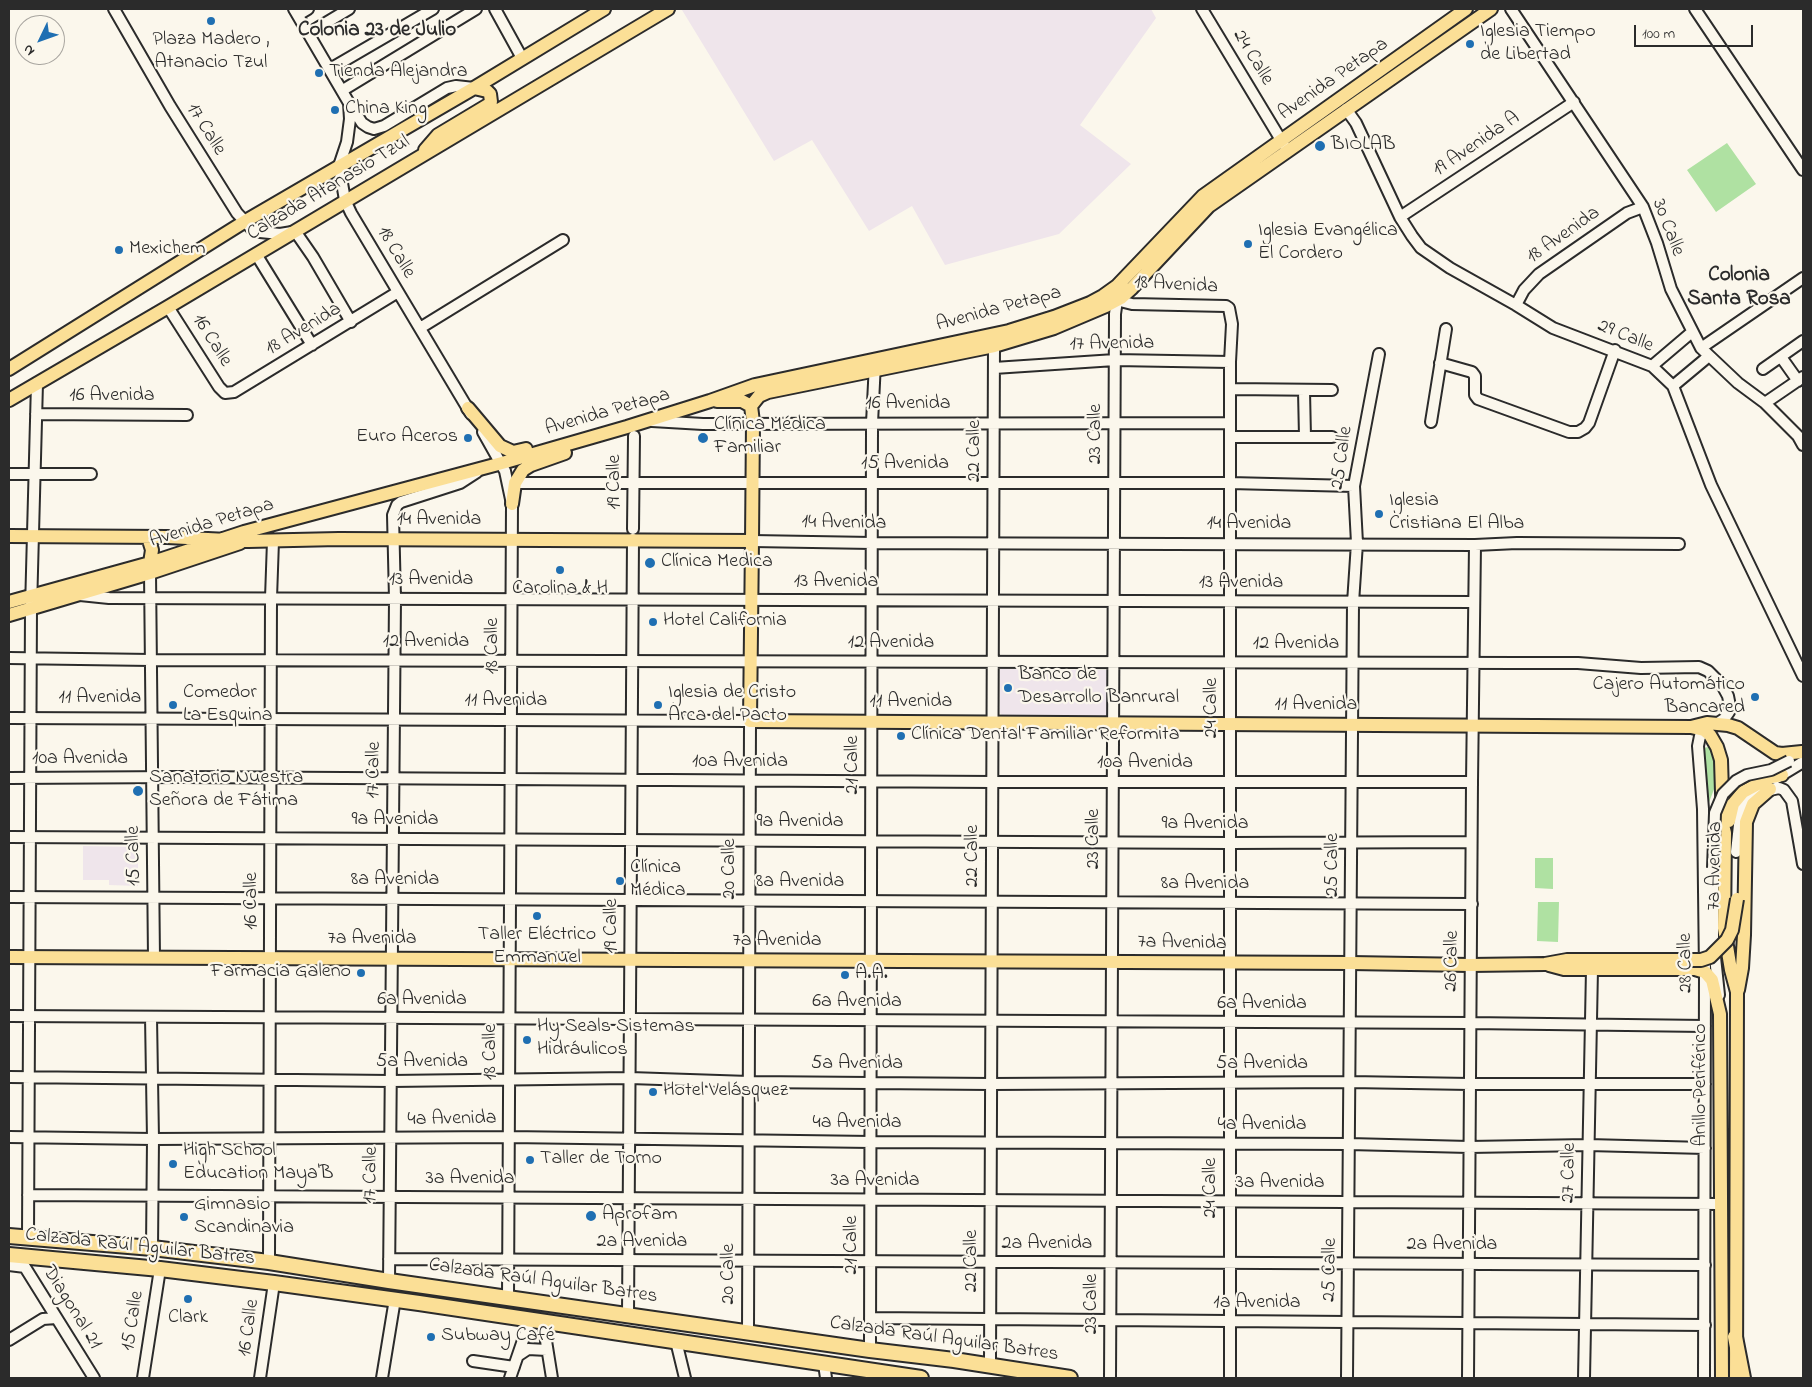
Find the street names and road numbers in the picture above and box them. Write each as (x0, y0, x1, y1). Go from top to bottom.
street label: 24 Calle (1226, 26, 1278, 90)
street label: Avenida Petapa (1274, 33, 1394, 127)
street label: 17 Calle (180, 99, 230, 161)
street label: 19 Avenida A (1429, 107, 1525, 183)
street label: Calzada Atanasio Tzul (243, 131, 415, 247)
street label: 30 Calle (1645, 196, 1689, 260)
street label: 18 Avenida (1523, 202, 1605, 270)
street label: 18 Calle (370, 223, 420, 283)
street label: 18 Avenida (1133, 272, 1219, 300)
street label: Avenida Petapa (934, 282, 1064, 338)
street label: 18 Avenida (262, 298, 346, 362)
street label: 16 Calle (186, 310, 236, 372)
street label: 29 Calle (1593, 315, 1657, 359)
street label: 17 Avenida (1069, 332, 1155, 358)
street label: Avenida Petapa (543, 384, 673, 442)
street label: 16 Avenida (69, 385, 155, 409)
street label: 16 Avenida (865, 393, 951, 417)
street label: 23 Calle (1085, 404, 1109, 464)
street label: 22 Calle (964, 420, 988, 482)
street label: 25 Calle (1327, 425, 1359, 491)
street label: 15 Avenida (861, 453, 949, 477)
street label: 19 Calle (604, 455, 628, 509)
street label: Avenida Petapa (147, 494, 277, 554)
street label: 14 Avenida (397, 509, 481, 533)
street label: 14 Avenida (801, 511, 887, 537)
street label: 14 Avenida (1207, 513, 1291, 537)
street label: 13 Avenida (389, 569, 473, 593)
street label: 13 Avenida (794, 571, 878, 595)
street label: 13 Avenida (1199, 572, 1283, 596)
street label: 18 Calle (482, 618, 506, 674)
street label: 12 Avenida (383, 631, 469, 655)
street label: 12 Avenida (848, 632, 934, 656)
street label: 12 Avenida (1253, 633, 1339, 657)
street label: 24 Calle (1201, 678, 1225, 738)
street label: 11 Avenida (59, 687, 141, 711)
street label: 11 Avenida (465, 690, 547, 714)
street label: 11 Avenida (870, 691, 952, 715)
street label: 11 Avenida (1275, 694, 1357, 718)
street label: 21 Calle (842, 736, 866, 794)
street label: 17 Calle (363, 741, 387, 799)
street label: 10a Avenida (32, 748, 128, 772)
street label: 10a Avenida (692, 751, 788, 775)
street label: 10a Avenida (1097, 752, 1193, 776)
street label: 9a Avenida (352, 809, 438, 833)
street label: 23 Calle (1083, 809, 1107, 869)
street label: 9a Avenida (757, 811, 843, 835)
street label: 9a Avenida (1162, 813, 1248, 837)
street label: 7a Avenida (1703, 821, 1729, 911)
street label: 22 Calle (962, 825, 986, 887)
street label: 15 Calle (122, 826, 148, 886)
street label: 25 Calle (1322, 833, 1346, 897)
street label: 20 Calle (719, 838, 743, 900)
street label: 8a Avenida (351, 869, 439, 893)
street label: 8a Avenida (756, 871, 844, 895)
street label: 16 Calle (241, 872, 265, 930)
street label: 8a Avenida (1161, 873, 1249, 897)
street label: 19 Calle (601, 899, 625, 953)
street label: 7a Avenida (327, 928, 417, 952)
street label: 7a Avenida (732, 930, 822, 954)
street label: 26 Calle (1440, 930, 1466, 992)
street label: 7a Avenida (1137, 931, 1227, 957)
street label: 28 Calle (1674, 933, 1700, 993)
street label: 6a Avenida (377, 989, 467, 1013)
street label: 6a Avenida (812, 991, 902, 1015)
street label: 6a Avenida (1217, 993, 1307, 1017)
street label: Anillo Periférico (1690, 1023, 1714, 1147)
street label: 18 Calle (480, 1024, 504, 1080)
street label: 5a Avenida (376, 1051, 468, 1075)
street label: 5a Avenida (811, 1053, 903, 1077)
street label: 5a Avenida (1216, 1053, 1308, 1077)
street label: 4a Avenida (407, 1107, 497, 1133)
street label: 4a Avenida (812, 1112, 902, 1136)
street label: 4a Avenida (1217, 1114, 1307, 1138)
street label: 27 Calle (1557, 1142, 1583, 1204)
street label: 17 Calle (360, 1146, 384, 1204)
street label: 24 Calle (1200, 1158, 1224, 1218)
street label: 3a Avenida (425, 1168, 515, 1192)
street label: 3a Avenida (830, 1170, 920, 1194)
street label: 3a Avenida (1235, 1172, 1325, 1196)
street label: 21 Calle (841, 1216, 865, 1274)
street label: Calzada Raúl Aguilar Batres (24, 1224, 256, 1272)
street label: 22 Calle (961, 1230, 985, 1292)
street label: 2a Avenida (597, 1231, 687, 1255)
street label: 2a Avenida (1002, 1233, 1092, 1257)
street label: 2a Avenida (1407, 1234, 1497, 1258)
street label: 25 Calle (1318, 1238, 1344, 1302)
street label: 20 Calle (718, 1243, 742, 1305)
street label: Calzada Raúl Aguilar Batres (427, 1254, 659, 1310)
street label: Diagonal 21 (36, 1262, 106, 1354)
street label: 23 Calle (1081, 1274, 1105, 1334)
street label: 15 Calle (117, 1289, 151, 1353)
street label: 1a Avenida (1213, 1292, 1301, 1316)
street label: 16 Calle (234, 1298, 266, 1358)
street label: Calzada Raúl Aguilar Batres (828, 1312, 1060, 1368)

